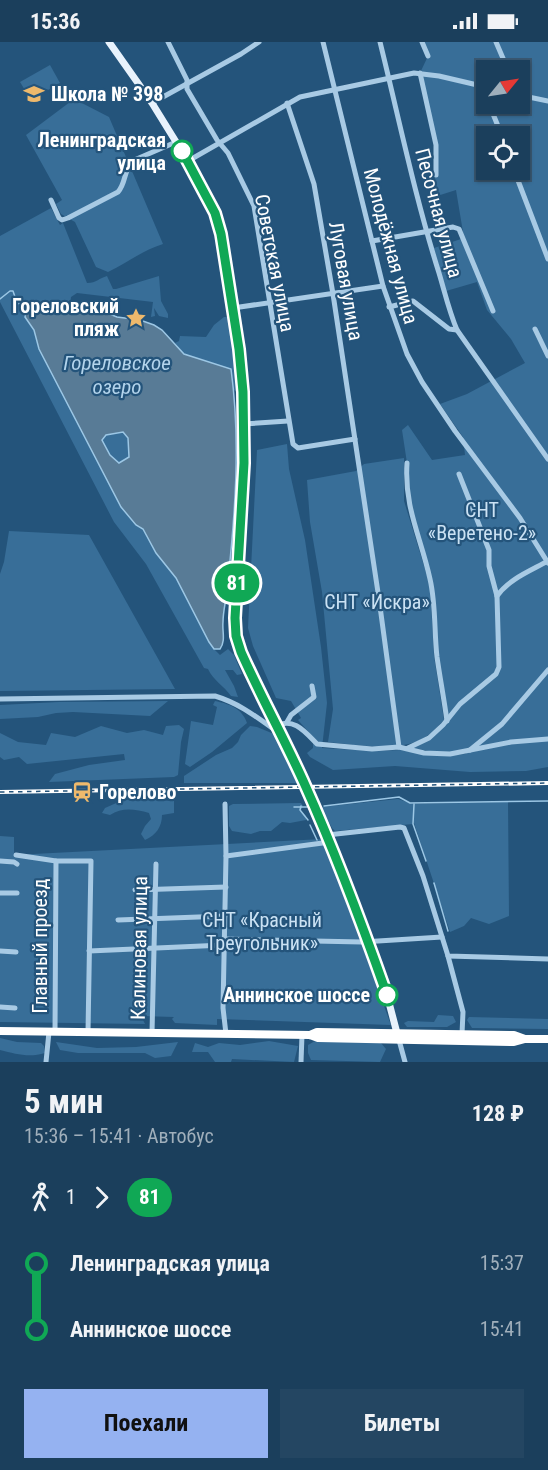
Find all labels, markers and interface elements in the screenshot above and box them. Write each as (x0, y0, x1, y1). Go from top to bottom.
text: 15:36 (30, 9, 81, 34)
north arrow (476, 60, 530, 114)
map controls (476, 60, 530, 180)
school or university icon: Школа № 398 (22, 82, 46, 106)
place label: Школа № 398 (51, 82, 163, 106)
button: locate (476, 126, 530, 180)
place label: Ленинградская улица (38, 128, 166, 175)
marker: Ленинградская улица (171, 140, 193, 162)
street label: Песочная улица (410, 146, 468, 280)
street label: Молодёжная улица (359, 165, 423, 327)
street label: Советская улица (250, 192, 300, 334)
street label: Луговая улица (324, 220, 368, 342)
place label: Гореловский пляж (12, 294, 119, 341)
place icon: Гореловский пляж (124, 306, 148, 330)
water label: Гореловское озеро (63, 351, 171, 399)
park label: СНТ «Веретено-2» (428, 498, 536, 545)
line badge: 81 (210, 564, 264, 602)
text: 81 (226, 571, 248, 595)
park label: СНТ «Искра» (324, 590, 430, 614)
station icon: Горелово (70, 780, 94, 804)
place label: Горелово (99, 780, 177, 804)
street label: Калиновая улица (126, 876, 152, 1020)
street label: Главный проезд (28, 878, 52, 1013)
park label: СНТ «Красный Треугольник» (202, 908, 322, 955)
place label: Аннинское шоссе (223, 983, 370, 1007)
marker: Аннинское шоссе (376, 984, 398, 1006)
text: 5 мин (24, 1082, 103, 1121)
text: 128 ₽ (472, 1101, 524, 1126)
text: 15:36 – 15:41 · Автобус (24, 1124, 214, 1148)
icon: walk (24, 1181, 57, 1214)
icon: forward (85, 1181, 118, 1214)
text: 1 (66, 1185, 76, 1209)
text: 81 (139, 1185, 160, 1209)
text: Ленинградская улица (70, 1251, 270, 1276)
text: 15:37 (480, 1251, 524, 1275)
text: Аннинское шоссе (70, 1317, 231, 1342)
text: 15:41 (480, 1317, 524, 1341)
button: Поехали (24, 1389, 268, 1458)
button: Билеты (280, 1389, 524, 1458)

